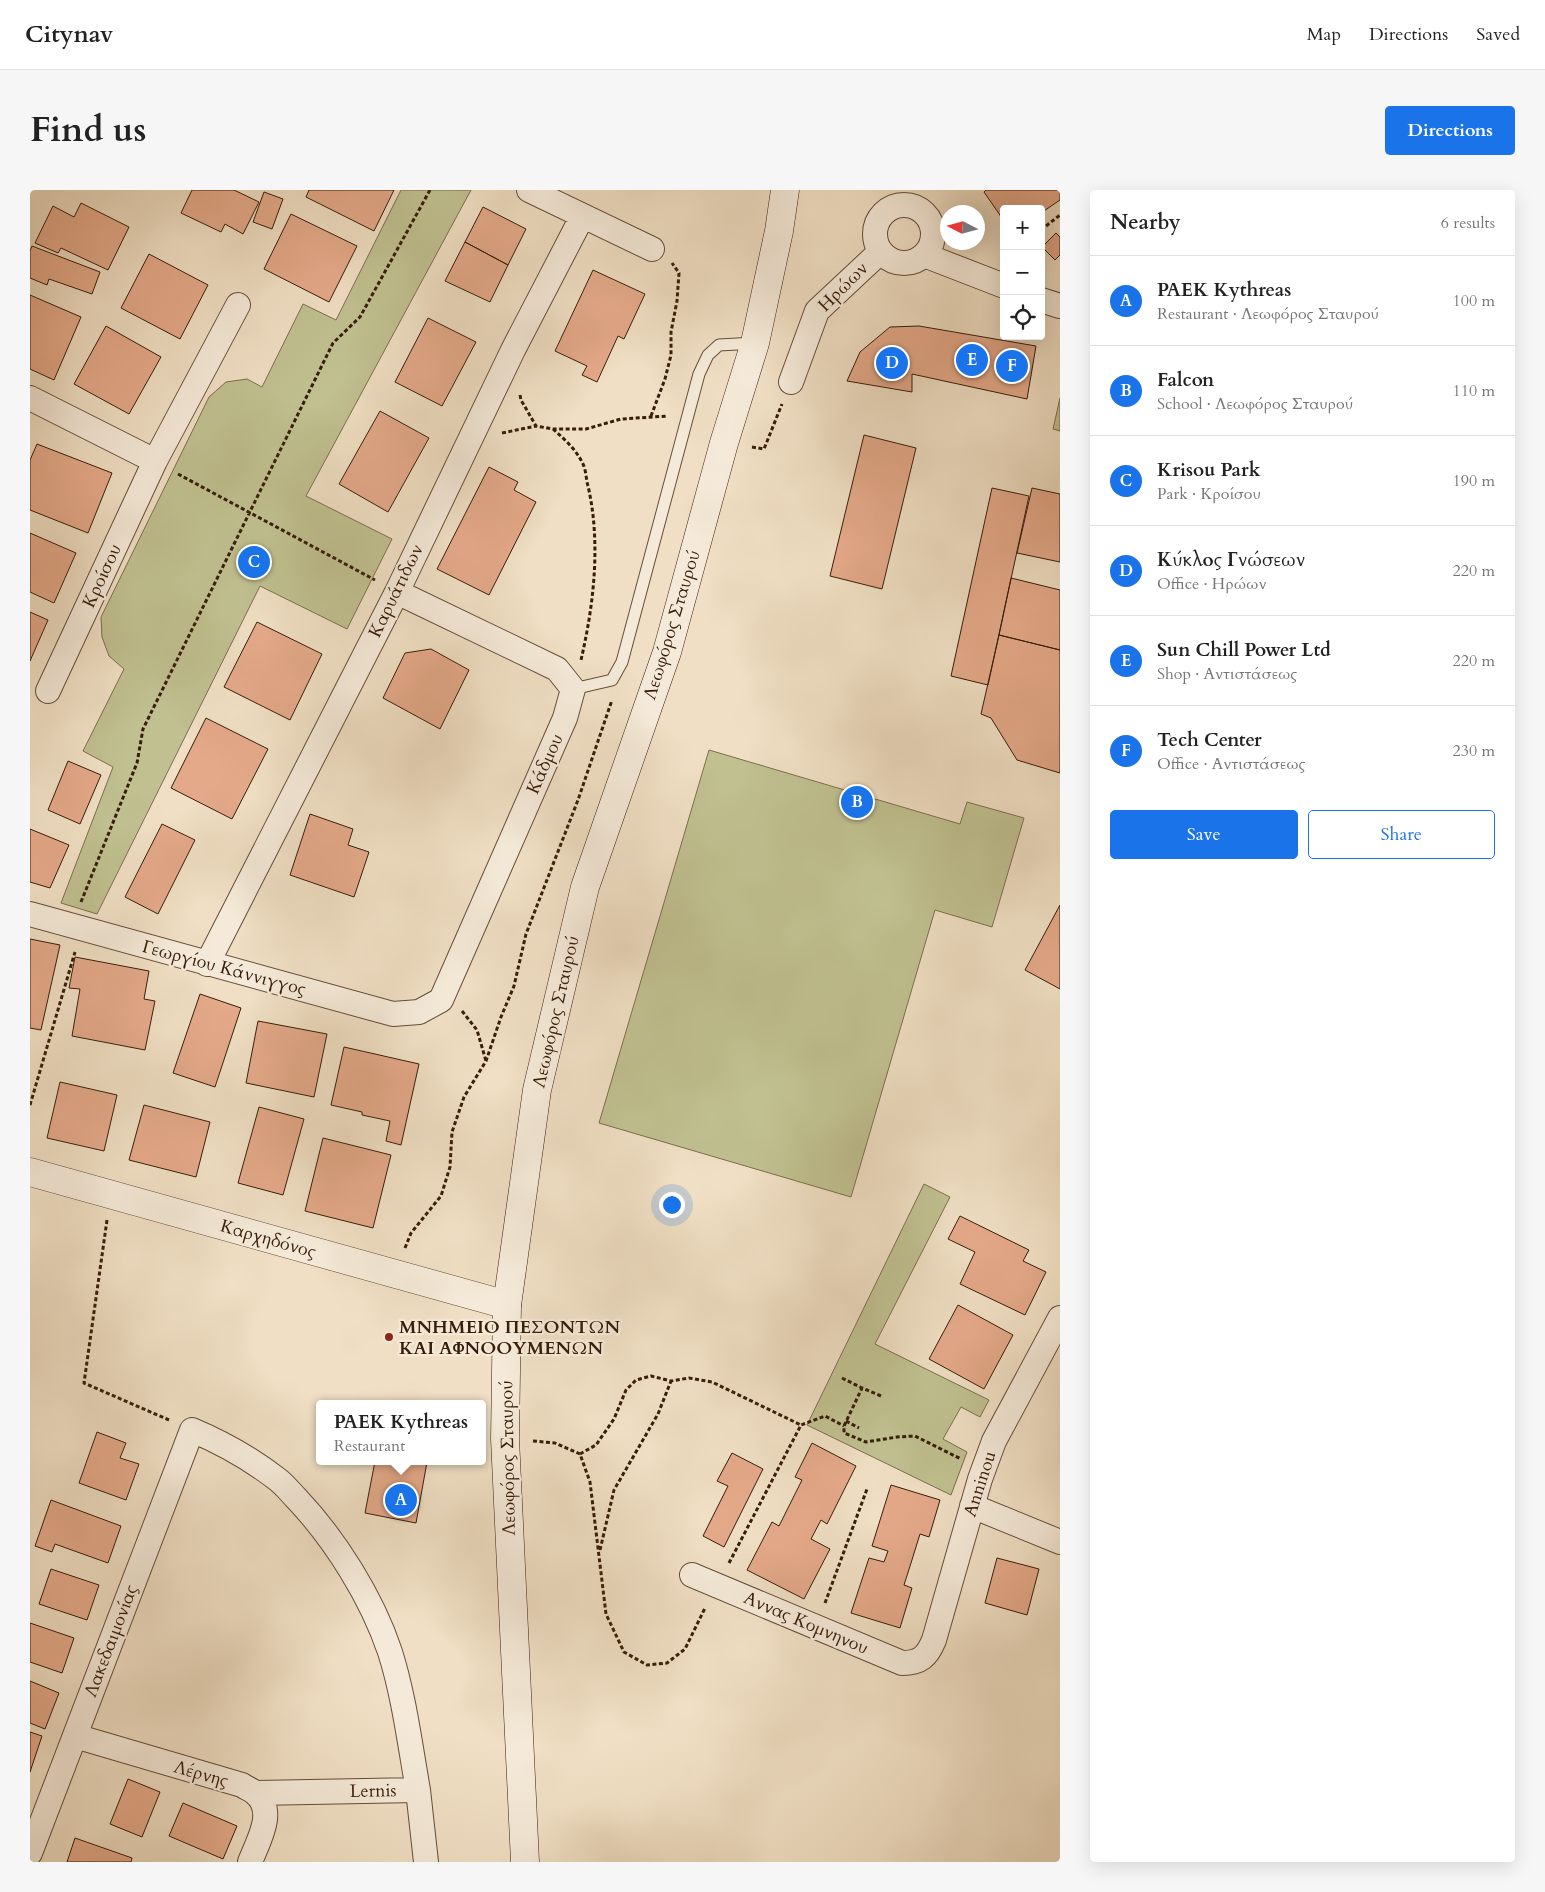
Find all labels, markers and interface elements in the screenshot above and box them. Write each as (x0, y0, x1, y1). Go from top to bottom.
text: Citynav (25, 18, 113, 51)
text: Map (1307, 22, 1341, 47)
text: Directions (1369, 22, 1448, 47)
text: Saved (1476, 22, 1520, 47)
text: Find us (30, 106, 146, 154)
button: Directions (1385, 106, 1515, 155)
north arrow (940, 205, 985, 250)
map controls (1000, 205, 1045, 340)
button: + (1000, 205, 1045, 250)
text: Nearby (1110, 208, 1181, 237)
text: 6 results (1441, 212, 1495, 234)
button: − (1000, 250, 1045, 295)
street label: Ηρώων (812, 256, 874, 318)
text: PAEK Kythreas (1157, 277, 1291, 303)
text: A (1120, 290, 1132, 312)
text: 100 m (1453, 290, 1495, 312)
button: locate (1000, 295, 1045, 340)
text: Restaurant · Λεωφόρος Σταυρού (1157, 303, 1379, 325)
pin: E (956, 341, 988, 379)
pin: D (876, 344, 908, 382)
pin: F (996, 347, 1028, 385)
text: Falcon (1157, 367, 1214, 393)
text: B (1120, 380, 1132, 402)
text: 110 m (1453, 380, 1495, 402)
text: School · Λεωφόρος Σταυρού (1157, 393, 1353, 415)
text: Krisou Park (1157, 457, 1261, 483)
text: C (1120, 470, 1132, 492)
text: 190 m (1453, 470, 1495, 492)
text: Park · Κροίσου (1157, 483, 1261, 505)
street label: Κροίσου (76, 540, 128, 612)
street label: Καρυάτιδων (363, 540, 429, 642)
pin: C (238, 543, 270, 581)
street label: Λεωφόρος Σταυρού (637, 547, 707, 703)
text: Κύκλος Γνώσεων (1157, 547, 1305, 573)
text: D (1119, 560, 1133, 582)
text: 220 m (1453, 560, 1495, 582)
text: Office · Ηρώων (1157, 573, 1266, 595)
text: Sun Chill Power Ltd (1157, 637, 1331, 663)
text: E (1121, 650, 1131, 672)
text: 220 m (1453, 650, 1495, 672)
text: Shop · Αντιστάσεως (1157, 663, 1297, 685)
text: Tech Center (1157, 727, 1262, 753)
street label: Κάδμου (521, 730, 569, 798)
text: F (1121, 740, 1131, 762)
text: 230 m (1453, 740, 1495, 762)
text: Office · Αντιστάσεως (1157, 753, 1305, 775)
pin: B (841, 783, 873, 821)
button: Save (1110, 810, 1298, 859)
button: Share (1308, 810, 1495, 859)
street label: Γεωργίου Κάννιγγος (139, 934, 309, 1002)
street label: Λεωφόρος Σταυρού (526, 934, 586, 1090)
your location (659, 1192, 685, 1218)
street label: Καρχηδόνος (217, 1213, 319, 1265)
place label: ΜΝΗΜΕΙΟ ΠΕΣΟΝΤΩΝ ΚΑΙ ΑΦΝΟΟΥΜΕΝΩΝ (399, 1315, 620, 1361)
marker: ΜΝΗΜΕΙΟ ΠΕΣΟΝΤΩΝ ΚΑΙ ΑΦΝΟΟΥΜΕΝΩΝ (383, 1331, 395, 1343)
street label: Λεωφόρος Σταυρού (494, 1380, 522, 1536)
popup (316, 1400, 486, 1465)
text: PAEK Kythreas (334, 1409, 468, 1435)
text: Restaurant (334, 1435, 405, 1457)
street label: Anninou (958, 1448, 1002, 1520)
pin: A (385, 1481, 417, 1519)
street label: Λακεδαιμονίας (78, 1581, 144, 1701)
street label: Αννας Κομνηνου (740, 1585, 872, 1661)
street label: Λέρνης (171, 1754, 231, 1794)
street label: Lernis (349, 1778, 397, 1804)

